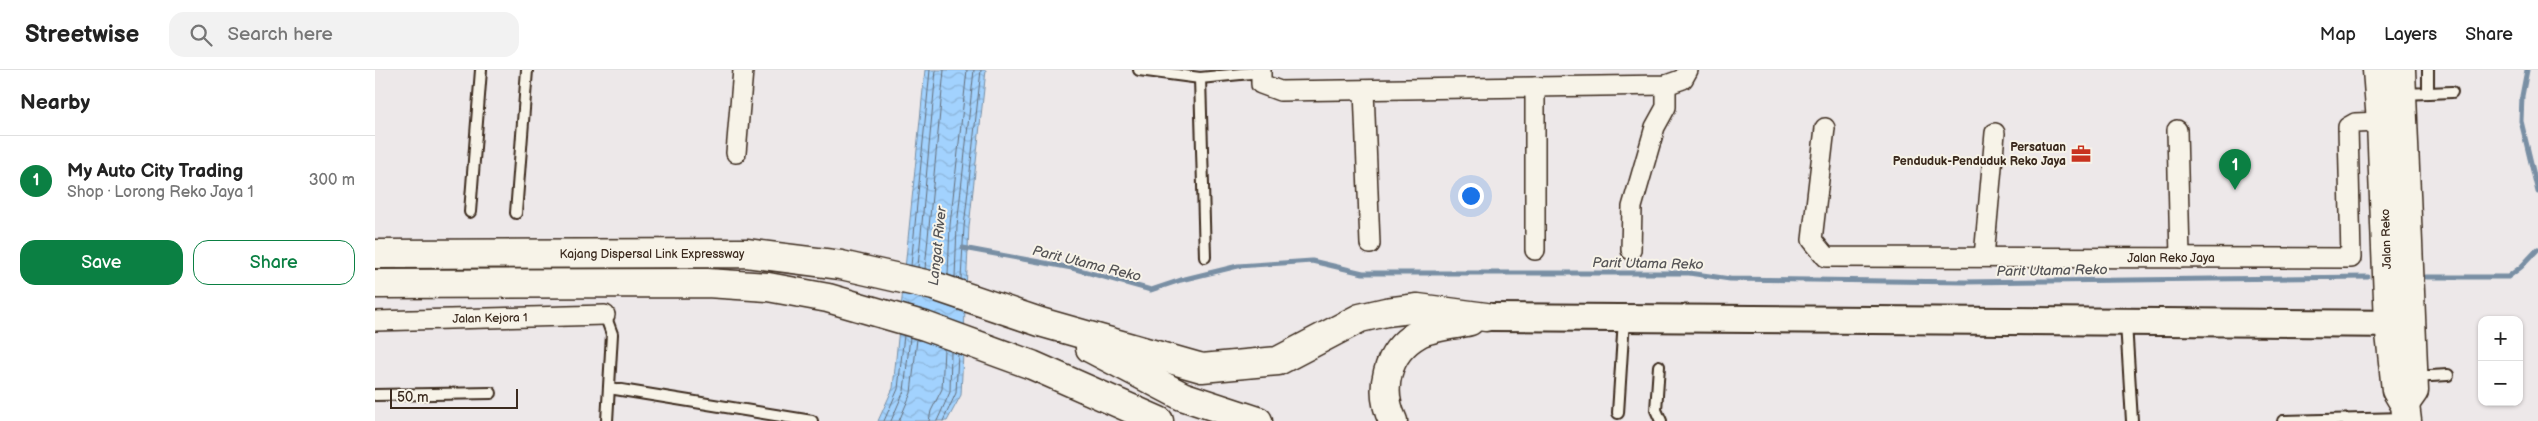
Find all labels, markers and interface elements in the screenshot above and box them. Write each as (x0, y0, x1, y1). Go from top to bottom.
search box (169, 12, 519, 57)
text: Streetwise (25, 20, 139, 49)
icon: search (187, 21, 215, 49)
text: Search here (227, 23, 333, 46)
text: Map (2320, 24, 2356, 45)
text: Layers (2384, 24, 2437, 45)
text: Share (2465, 24, 2513, 45)
text: Nearby (20, 90, 90, 115)
place label: Persatuan Penduduk-Penduduk Reko Jaya (1893, 140, 2066, 169)
office icon: Persatuan Penduduk-Penduduk Reko Jaya (2070, 143, 2092, 165)
pin: 1 (2219, 149, 2251, 190)
text: My Auto City Trading (67, 160, 243, 183)
text: 1 (33, 171, 39, 190)
text: 300 m (309, 171, 355, 190)
text: Shop · Lorong Reko Jaya 1 (67, 183, 254, 202)
your location (1458, 183, 1484, 209)
water label: Langat River (925, 205, 950, 286)
street label: Jalan Reko (2378, 208, 2395, 269)
button: Save (20, 240, 183, 285)
button: Share (193, 240, 355, 285)
water label: Parit Utama Reko (1031, 242, 1143, 285)
street label: Kajang Dispersal Link Expressway (560, 247, 745, 262)
street label: Jalan Reko Jaya (2127, 251, 2215, 266)
water label: Parit Utama Reko (1592, 254, 1704, 273)
water label: Parit Utama Reko (1996, 261, 2108, 280)
street label: Jalan Kejora 1 (452, 310, 528, 327)
map controls (2478, 316, 2523, 406)
button: + (2478, 316, 2523, 361)
button: − (2478, 361, 2523, 406)
scale bar (390, 386, 517, 409)
text: 50 m (397, 389, 429, 406)

